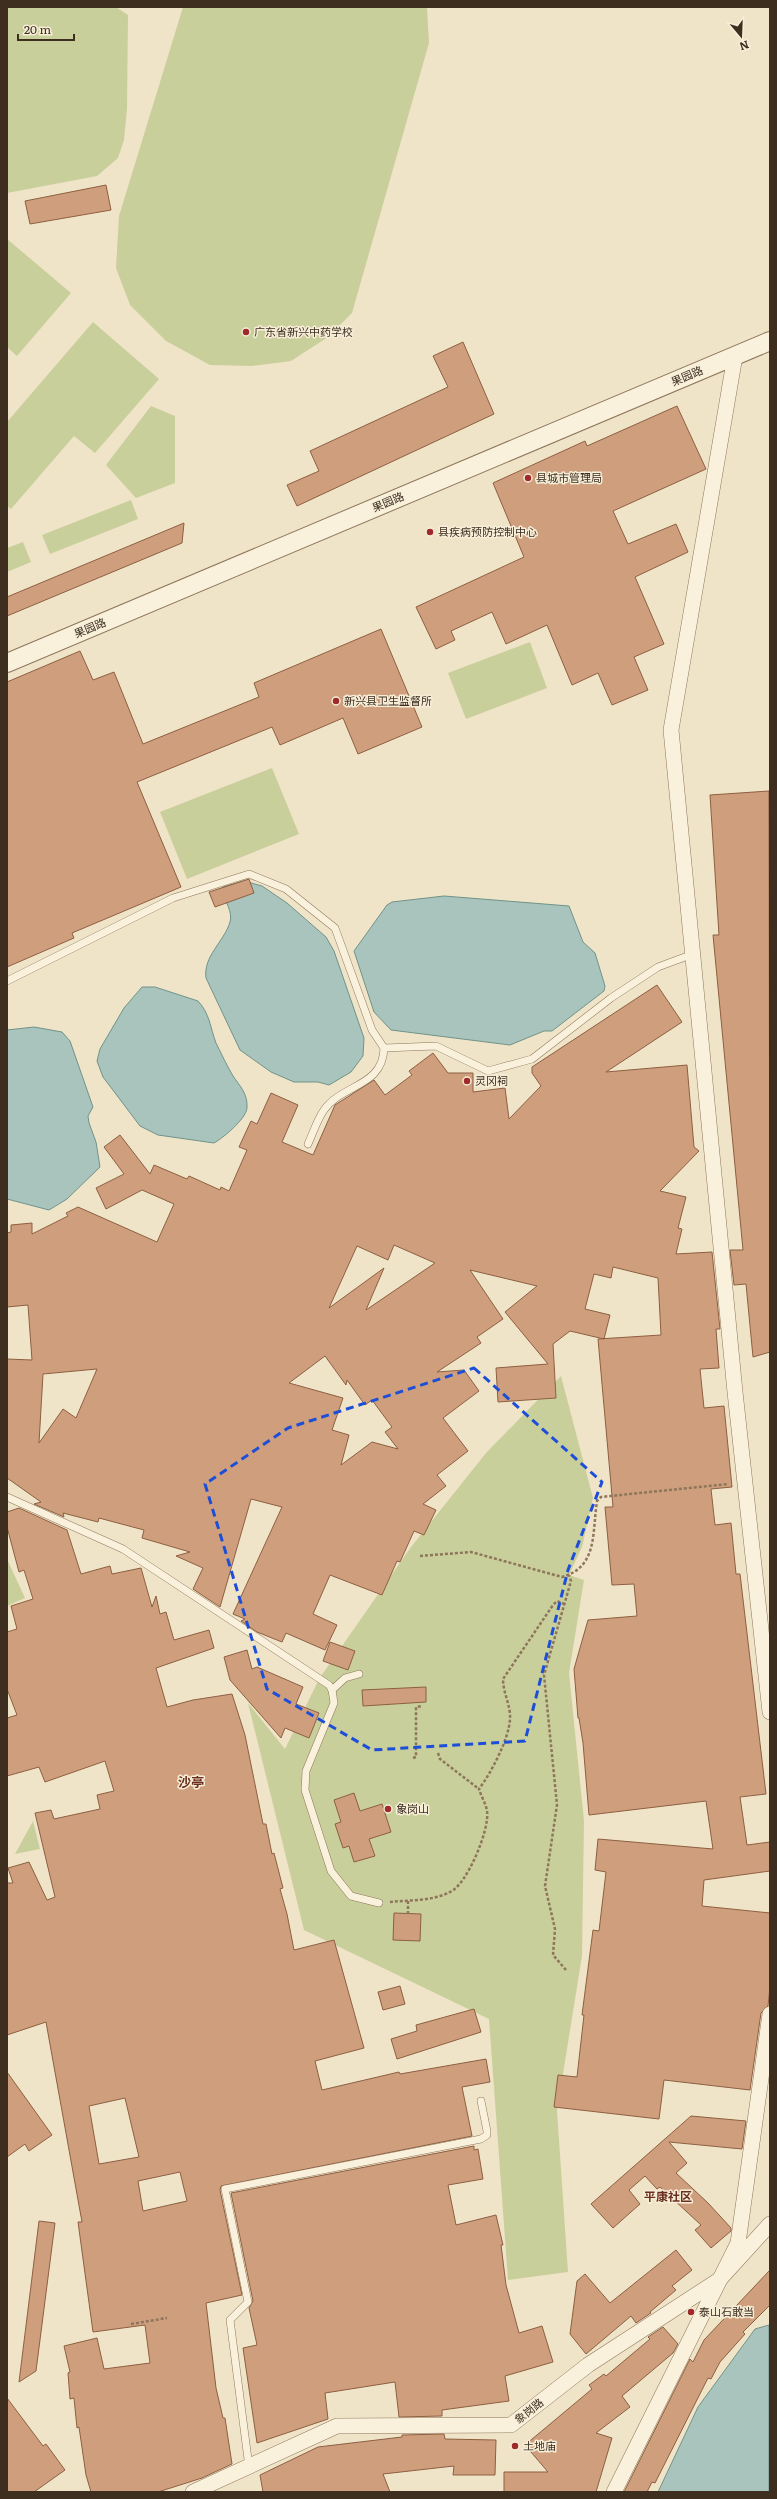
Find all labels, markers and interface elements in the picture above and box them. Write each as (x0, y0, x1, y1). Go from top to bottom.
scale bar (18, 16, 74, 42)
north arrow (721, 16, 761, 56)
text: 20 m (24, 20, 51, 38)
text: N (738, 37, 752, 55)
place label: 广东省新兴中药学校 (254, 323, 353, 339)
marker: 广东省新兴中药学校 (241, 327, 251, 337)
street label: 果园路 (668, 361, 705, 389)
place label: 县城市管理局 (536, 469, 602, 485)
marker: 县城市管理局 (523, 473, 533, 483)
street label: 果园路 (369, 487, 406, 515)
place label: 县疾病预防控制中心 (438, 523, 537, 539)
marker: 县疾病预防控制中心 (425, 527, 435, 537)
street label: 果园路 (71, 613, 108, 641)
place label: 新兴县卫生监督所 (344, 692, 432, 708)
marker: 新兴县卫生监督所 (331, 696, 341, 706)
place label: 灵冈祠 (475, 1072, 508, 1088)
marker: 灵冈祠 (462, 1076, 472, 1086)
district label: 沙亭 (178, 1772, 204, 1791)
place label: 象岗山 (396, 1800, 429, 1816)
marker: 象岗山 (383, 1804, 393, 1814)
district label: 平康社区 (644, 2187, 692, 2205)
place label: 泰山石敢当 (699, 2303, 754, 2319)
marker: 泰山石敢当 (686, 2307, 696, 2317)
street label: 象岗路 (510, 2394, 546, 2427)
place label: 土地庙 (523, 2437, 556, 2453)
marker: 土地庙 (510, 2441, 520, 2451)

